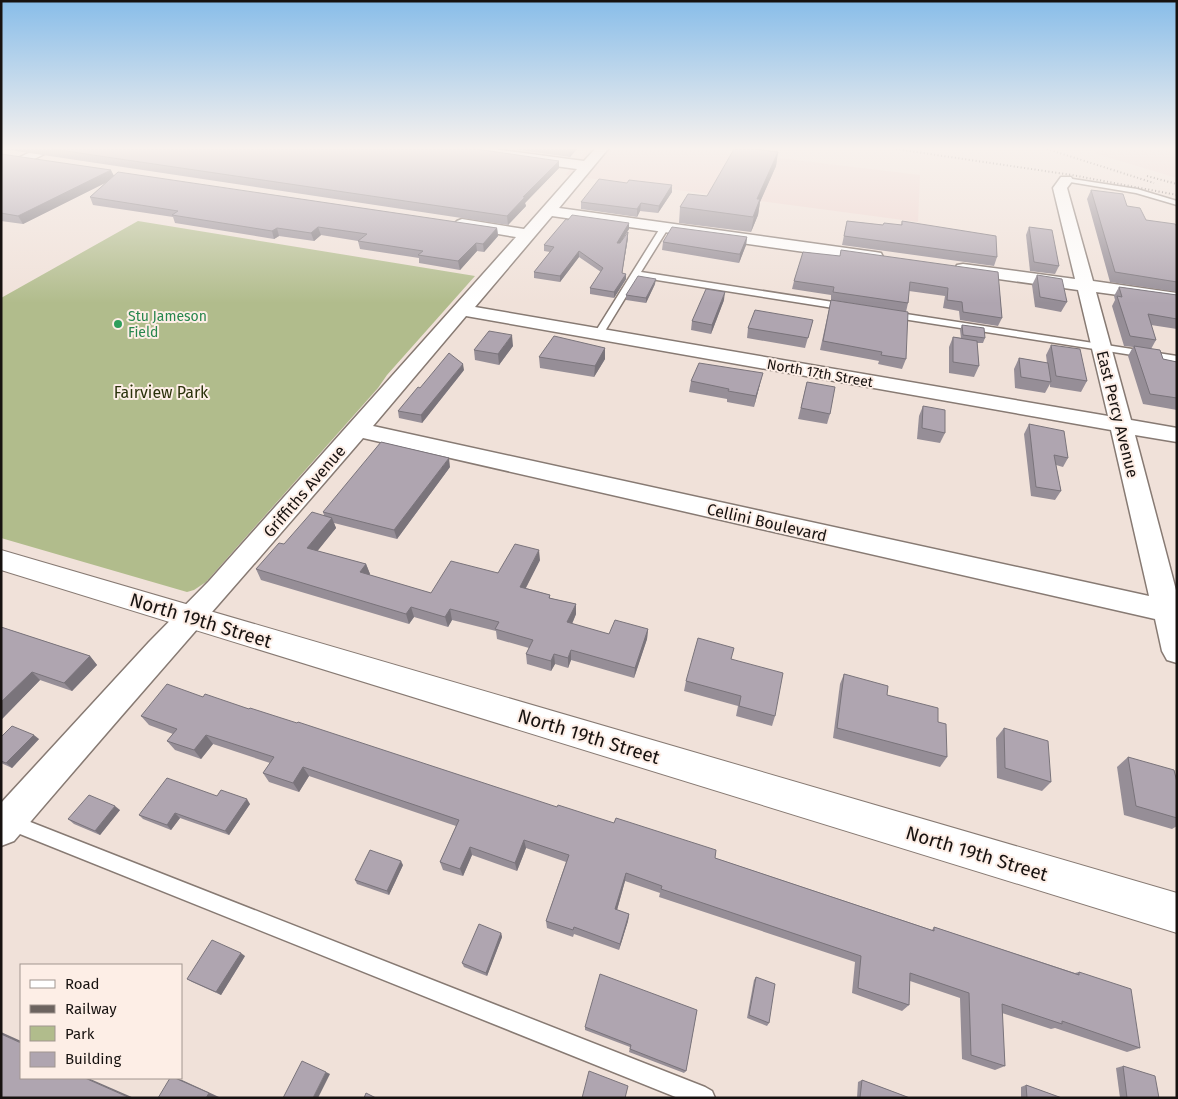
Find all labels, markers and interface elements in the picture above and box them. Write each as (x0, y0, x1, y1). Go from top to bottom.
place label: Stu Jameson Field (128, 308, 207, 341)
marker: Stu Jameson Field (112, 318, 124, 330)
street label: East Percy Avenue (1093, 349, 1143, 480)
street label: North 17th Street (766, 356, 875, 391)
park label: Fairview Park (114, 383, 209, 402)
street label: Griffiths Avenue (259, 442, 349, 541)
street label: Cellini Boulevard (705, 499, 829, 546)
street label: North 19th Street (127, 588, 275, 653)
street label: North 19th Street (515, 704, 663, 769)
street label: North 19th Street (903, 821, 1051, 886)
legend (20, 964, 182, 1079)
text: Road (65, 975, 100, 993)
text: Railway (65, 1000, 117, 1018)
text: Park (65, 1025, 95, 1043)
text: Building (65, 1050, 121, 1068)

